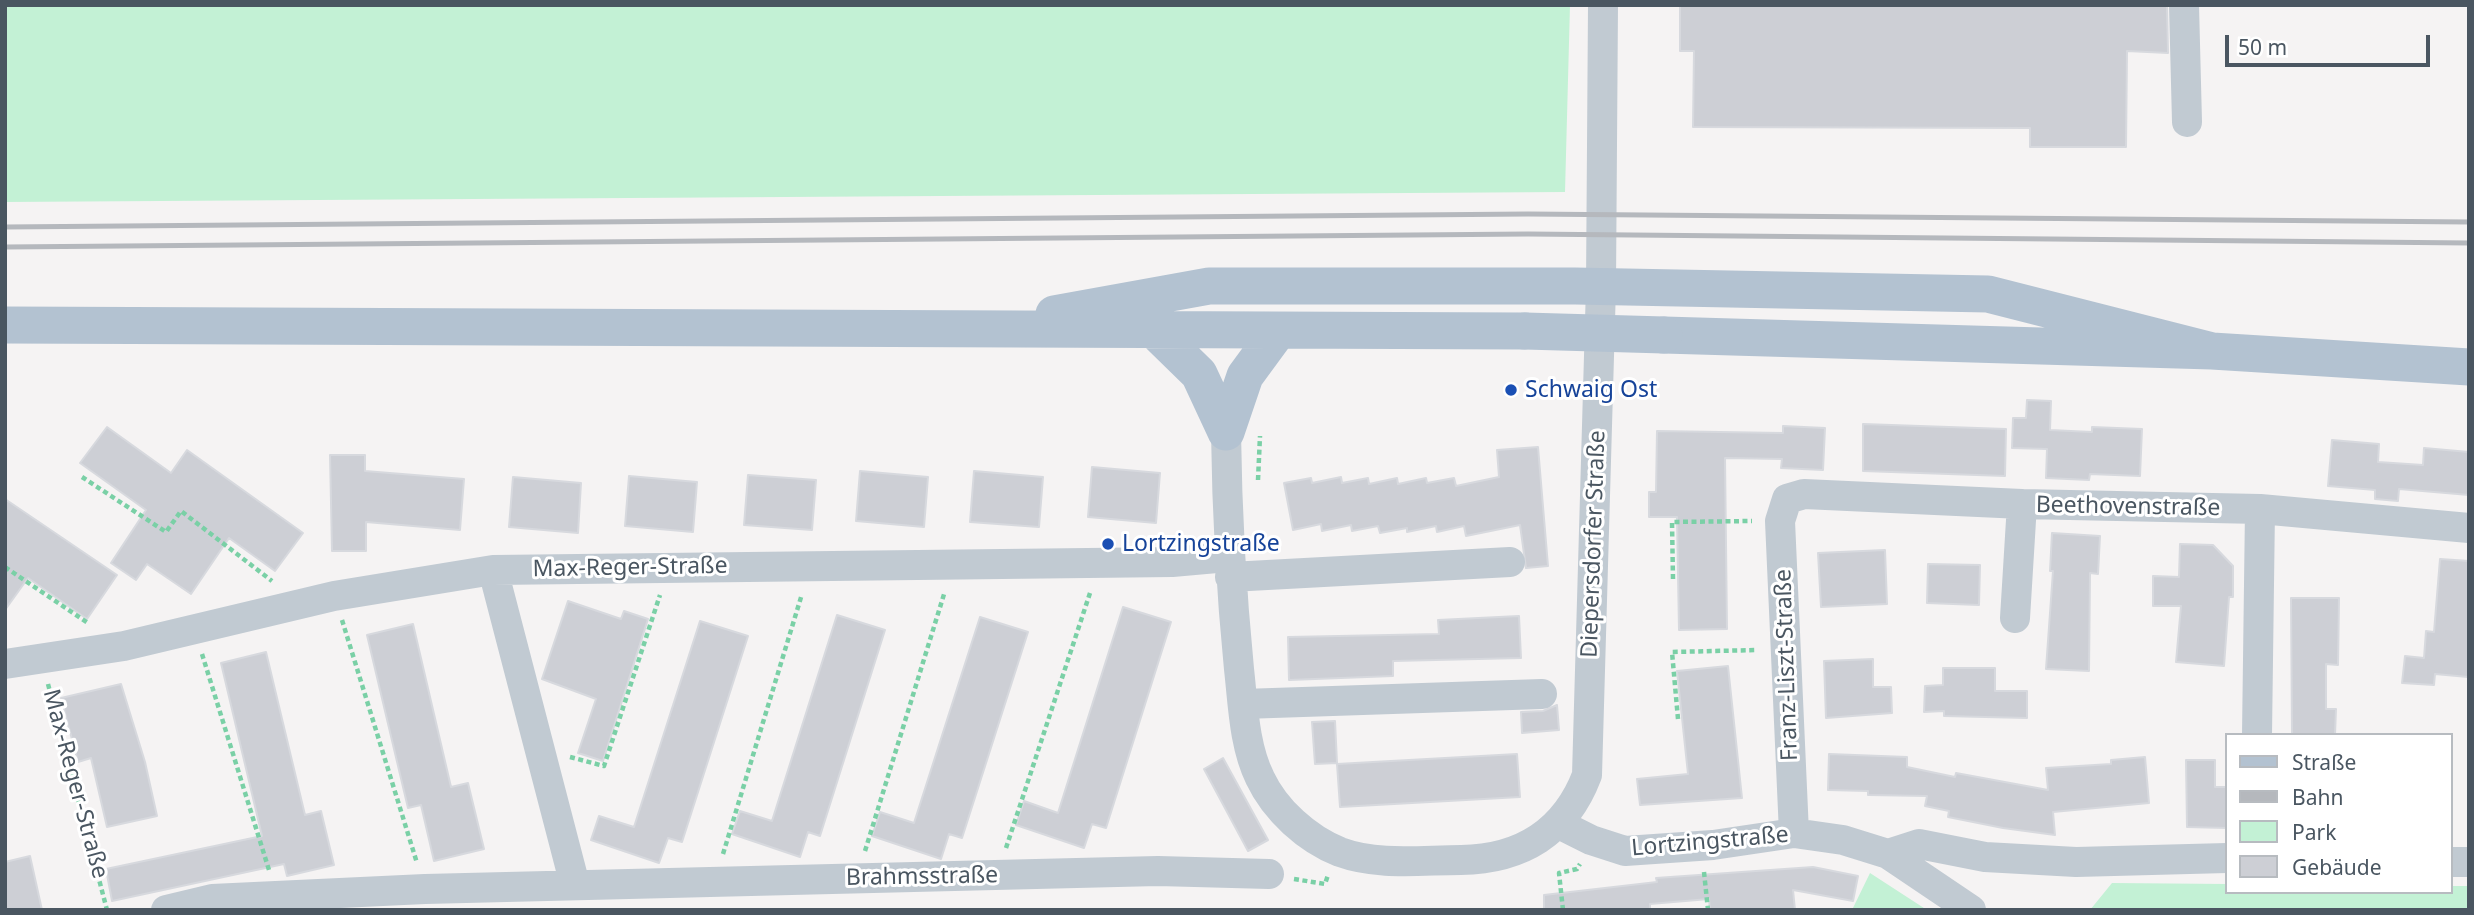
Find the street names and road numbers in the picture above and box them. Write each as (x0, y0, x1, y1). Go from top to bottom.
street label: Diepersdorfer Straße (1576, 430, 1612, 658)
street label: Beethovenstraße (2036, 492, 2220, 522)
street label: Max-Reger-Straße (532, 553, 728, 583)
street label: Franz-Liszt-Straße (1770, 568, 1804, 762)
street label: Max-Reger-Straße (36, 686, 114, 882)
street label: Lortzingstraße (1630, 821, 1790, 863)
street label: Brahmsstraße (846, 862, 998, 892)

